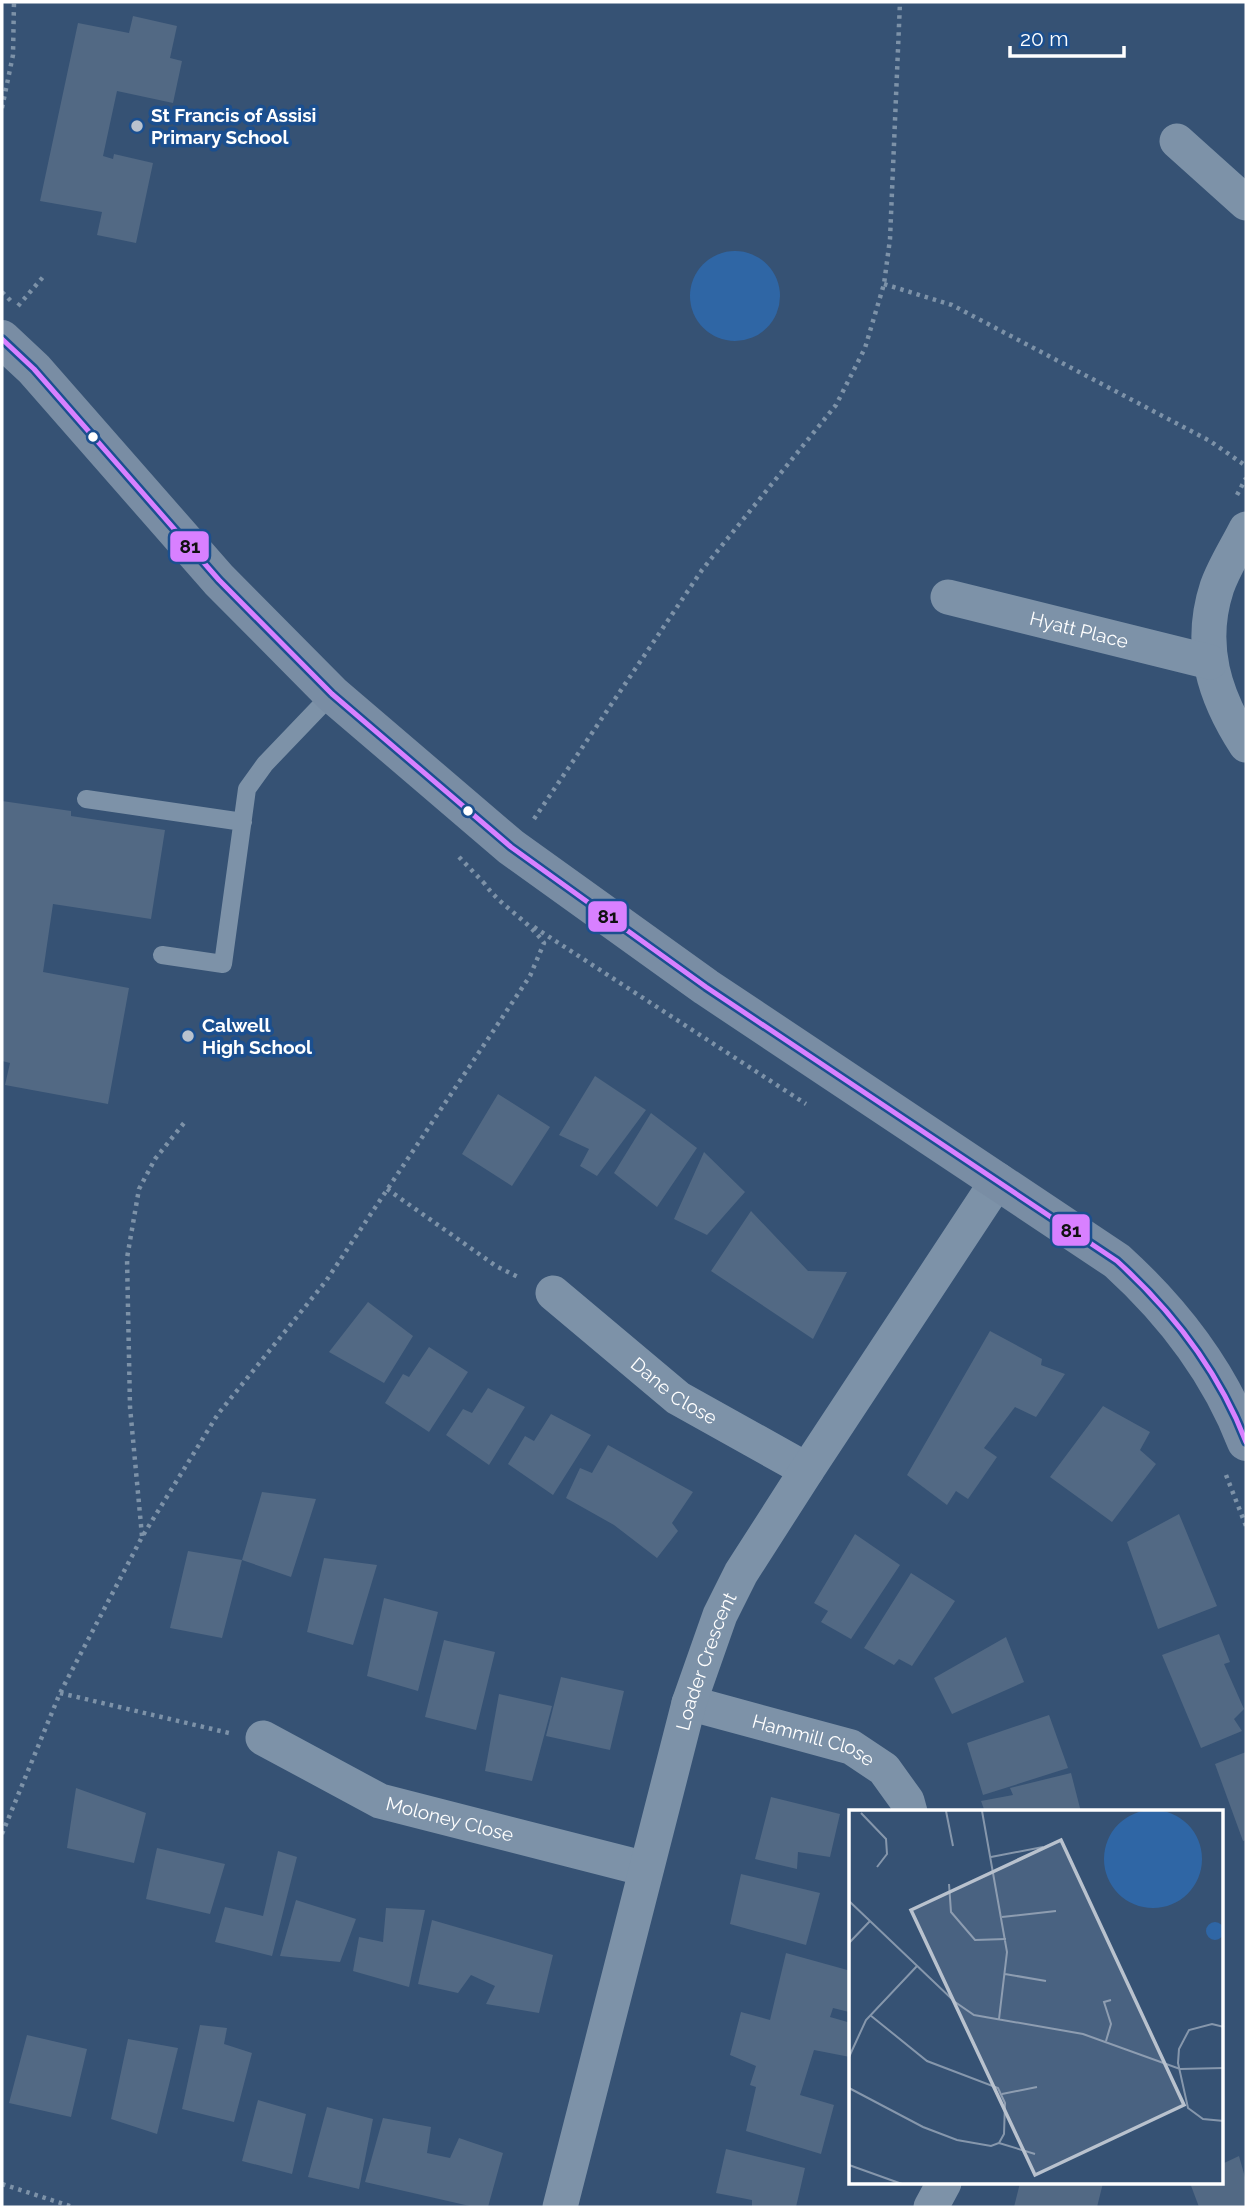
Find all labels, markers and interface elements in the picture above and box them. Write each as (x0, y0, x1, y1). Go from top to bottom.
scale bar (1010, 14, 1124, 58)
text: 20 m (1020, 26, 1068, 51)
place label: St Francis of Assisi Primary School (151, 104, 316, 148)
marker: St Francis of Assisi Primary School (129, 118, 145, 134)
unlabelled marker (86, 430, 100, 444)
line badge: 81 (169, 530, 210, 563)
text: 81 (180, 535, 200, 557)
street label: Hyatt Place (1027, 607, 1131, 652)
unlabelled marker (461, 804, 475, 818)
line badge: 81 (587, 900, 628, 933)
text: 81 (598, 905, 618, 927)
place label: Calwell High School (202, 1014, 313, 1058)
marker: Calwell High School (180, 1028, 196, 1044)
line badge: 81 (1051, 1213, 1091, 1247)
text: 81 (1061, 1219, 1081, 1241)
street label: Dane Close (627, 1352, 721, 1429)
street label: Loader Crescent (671, 1588, 741, 1733)
street label: Hammill Close (750, 1710, 879, 1771)
street label: Moloney Close (384, 1792, 516, 1846)
inset map (849, 1810, 1224, 2184)

